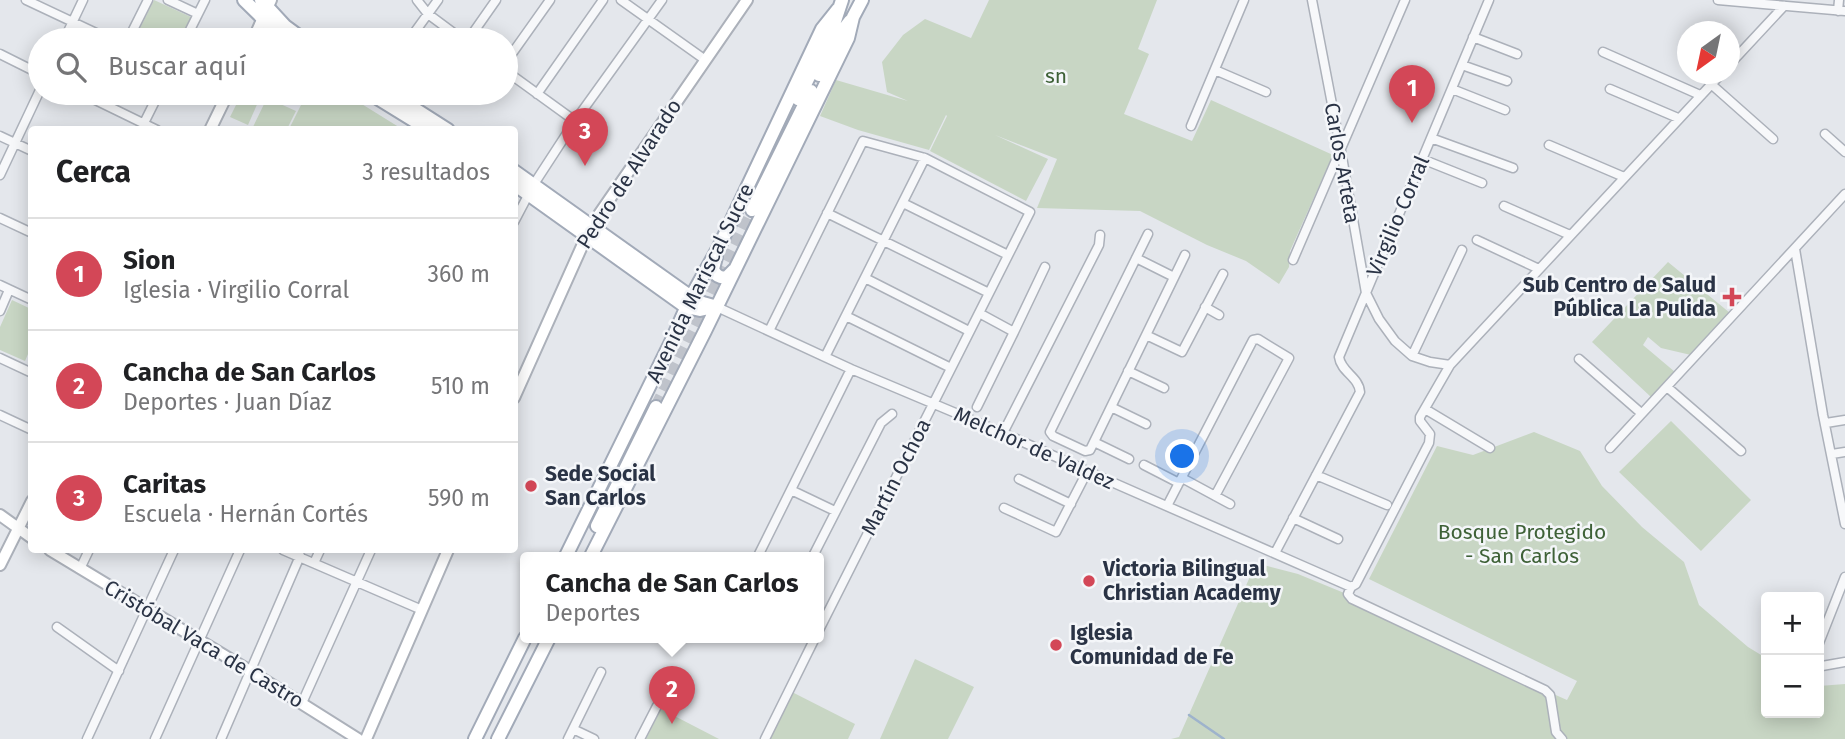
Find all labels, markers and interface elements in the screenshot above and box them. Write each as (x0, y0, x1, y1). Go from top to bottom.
north arrow (1677, 21, 1740, 84)
search box (28, 28, 518, 105)
icon: search (52, 48, 90, 86)
text: Buscar aquí (108, 51, 246, 82)
park label: sn (1045, 63, 1067, 89)
pin: 1 (1389, 65, 1435, 123)
street label: Pedro de Alvarado (571, 94, 687, 254)
street label: Carlos Arteta (1319, 100, 1365, 226)
pin: 3 (562, 108, 608, 166)
street label: Virgilio Corral (1361, 152, 1435, 280)
text: Cerca (56, 154, 131, 190)
text: 3 resultados (362, 158, 490, 186)
street label: Avenida Mariscal Sucre (640, 179, 760, 387)
text: Sion (123, 245, 175, 276)
text: 1 (74, 260, 84, 288)
text: 360 m (428, 260, 490, 288)
place label: Sub Centro de Salud Pública La Pulida (1523, 272, 1716, 322)
text: Iglesia · Virgilio Corral (123, 276, 349, 304)
marker: Sub Centro de Salud Pública La Pulida (1722, 287, 1742, 307)
text: Cancha de San Carlos (123, 357, 376, 388)
text: 2 (73, 372, 85, 400)
text: 510 m (431, 372, 490, 400)
text: Deportes · Juan Díaz (123, 388, 332, 416)
street label: Melchor de Valdez (950, 401, 1118, 495)
street label: Martín Ochoa (855, 414, 937, 540)
your location (1165, 439, 1199, 473)
place label: Sede Social San Carlos (545, 461, 656, 511)
text: Caritas (123, 469, 206, 500)
marker: Sede Social San Carlos (523, 478, 539, 494)
text: 3 (73, 484, 85, 512)
text: 590 m (428, 484, 490, 512)
text: Escuela · Hernán Cortés (123, 500, 368, 528)
park label: Bosque Protegido - San Carlos (1438, 519, 1606, 569)
popup (520, 552, 824, 643)
place label: Victoria Bilingual Christian Academy (1102, 556, 1281, 606)
text: Cancha de San Carlos (546, 568, 798, 599)
marker: Victoria Bilingual Christian Academy (1081, 573, 1097, 589)
street label: Cristóbal Vaca de Castro (99, 574, 309, 714)
map controls (1761, 592, 1824, 718)
button: + (1761, 592, 1824, 655)
text: Deportes (546, 599, 640, 627)
place label: Iglesia Comunidad de Fe (1070, 620, 1234, 670)
marker: Iglesia Comunidad de Fe (1048, 637, 1064, 653)
button: − (1761, 655, 1824, 718)
pin: 2 (649, 666, 695, 724)

